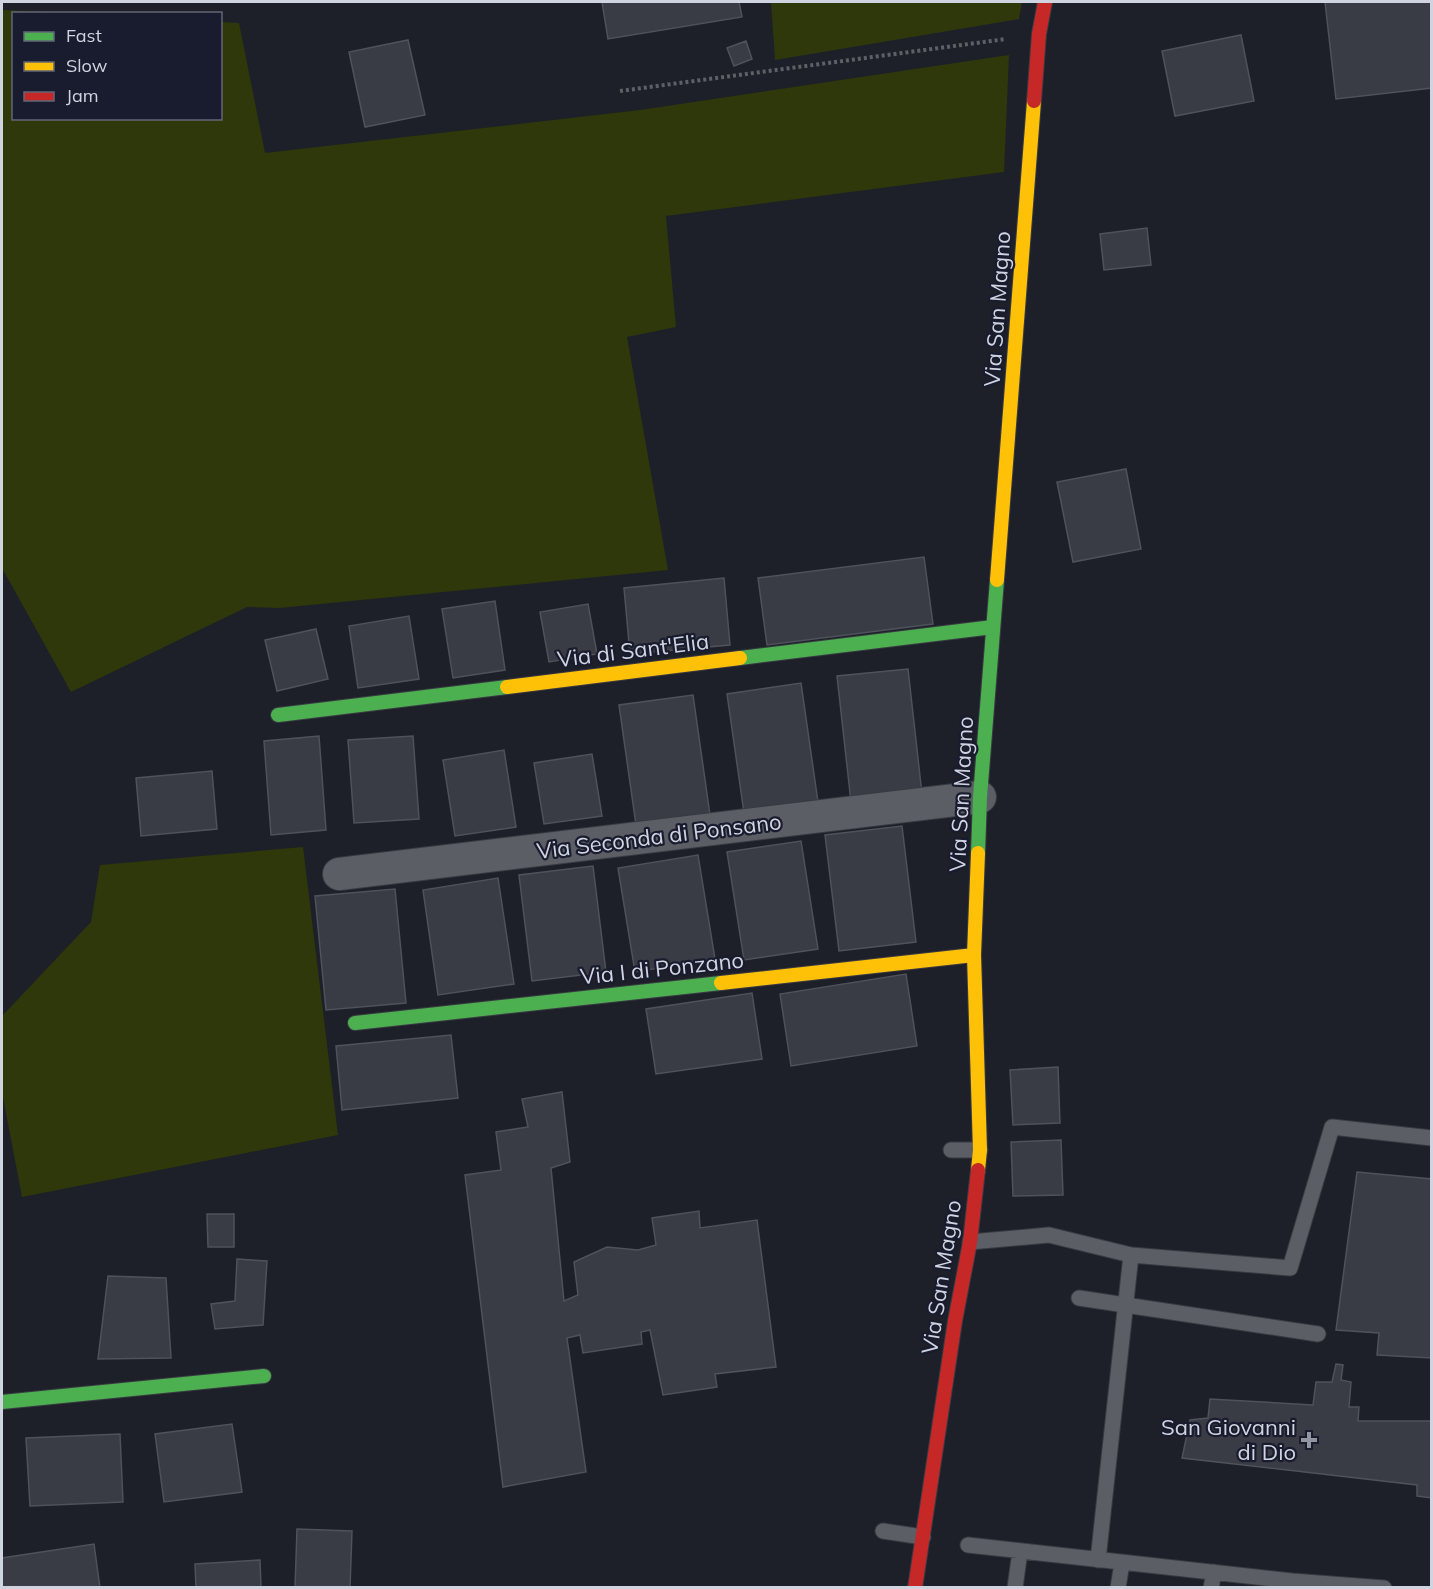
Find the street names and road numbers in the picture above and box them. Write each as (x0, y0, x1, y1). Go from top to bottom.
street label: Via San Magno (978, 230, 1016, 388)
street label: Via di Sant'Elia (556, 627, 710, 673)
street label: Via San Magno (943, 715, 979, 873)
street label: Via Seconda di Ponsano (535, 807, 783, 865)
street label: Via I di Ponzano (579, 945, 745, 991)
street label: Via San Magno (915, 1198, 967, 1356)

